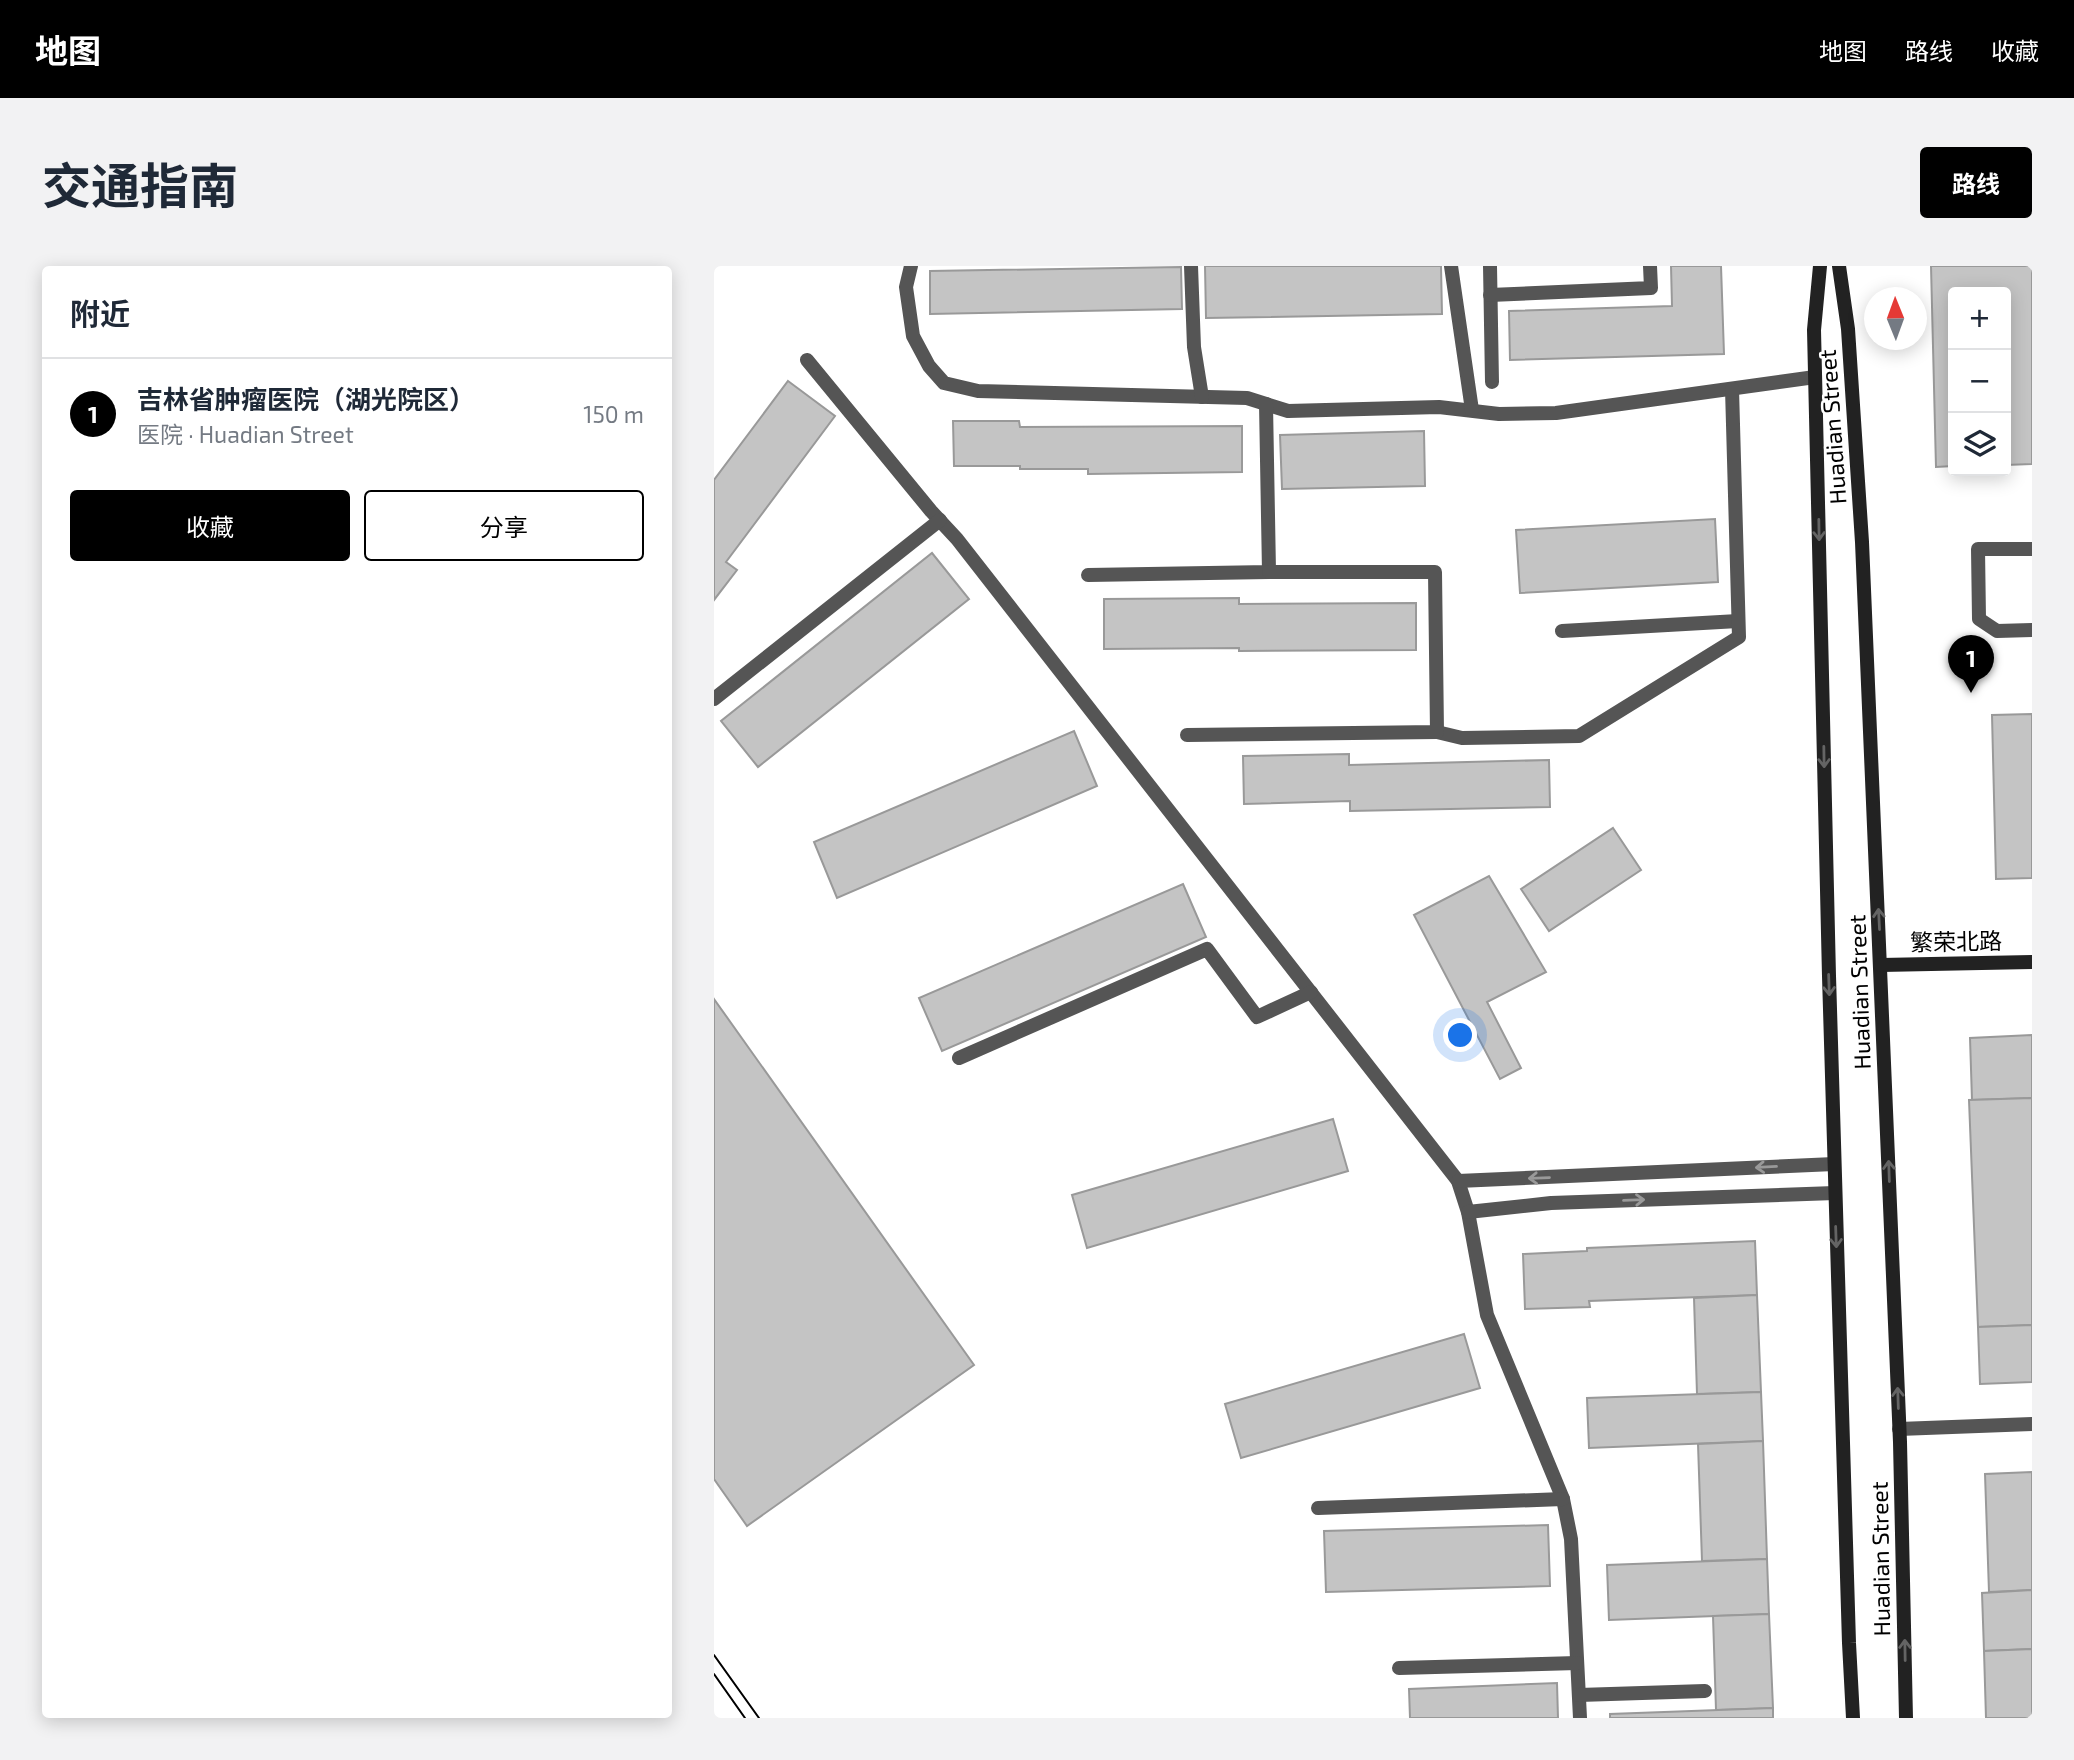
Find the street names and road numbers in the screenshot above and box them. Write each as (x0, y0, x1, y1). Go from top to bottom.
street label: Huadian Street (1813, 348, 1851, 505)
street label: Huadian Street (1842, 914, 1876, 1070)
street label: 繁荣北路 (1910, 926, 2002, 956)
street label: Huadian Street (1865, 1481, 1895, 1637)

